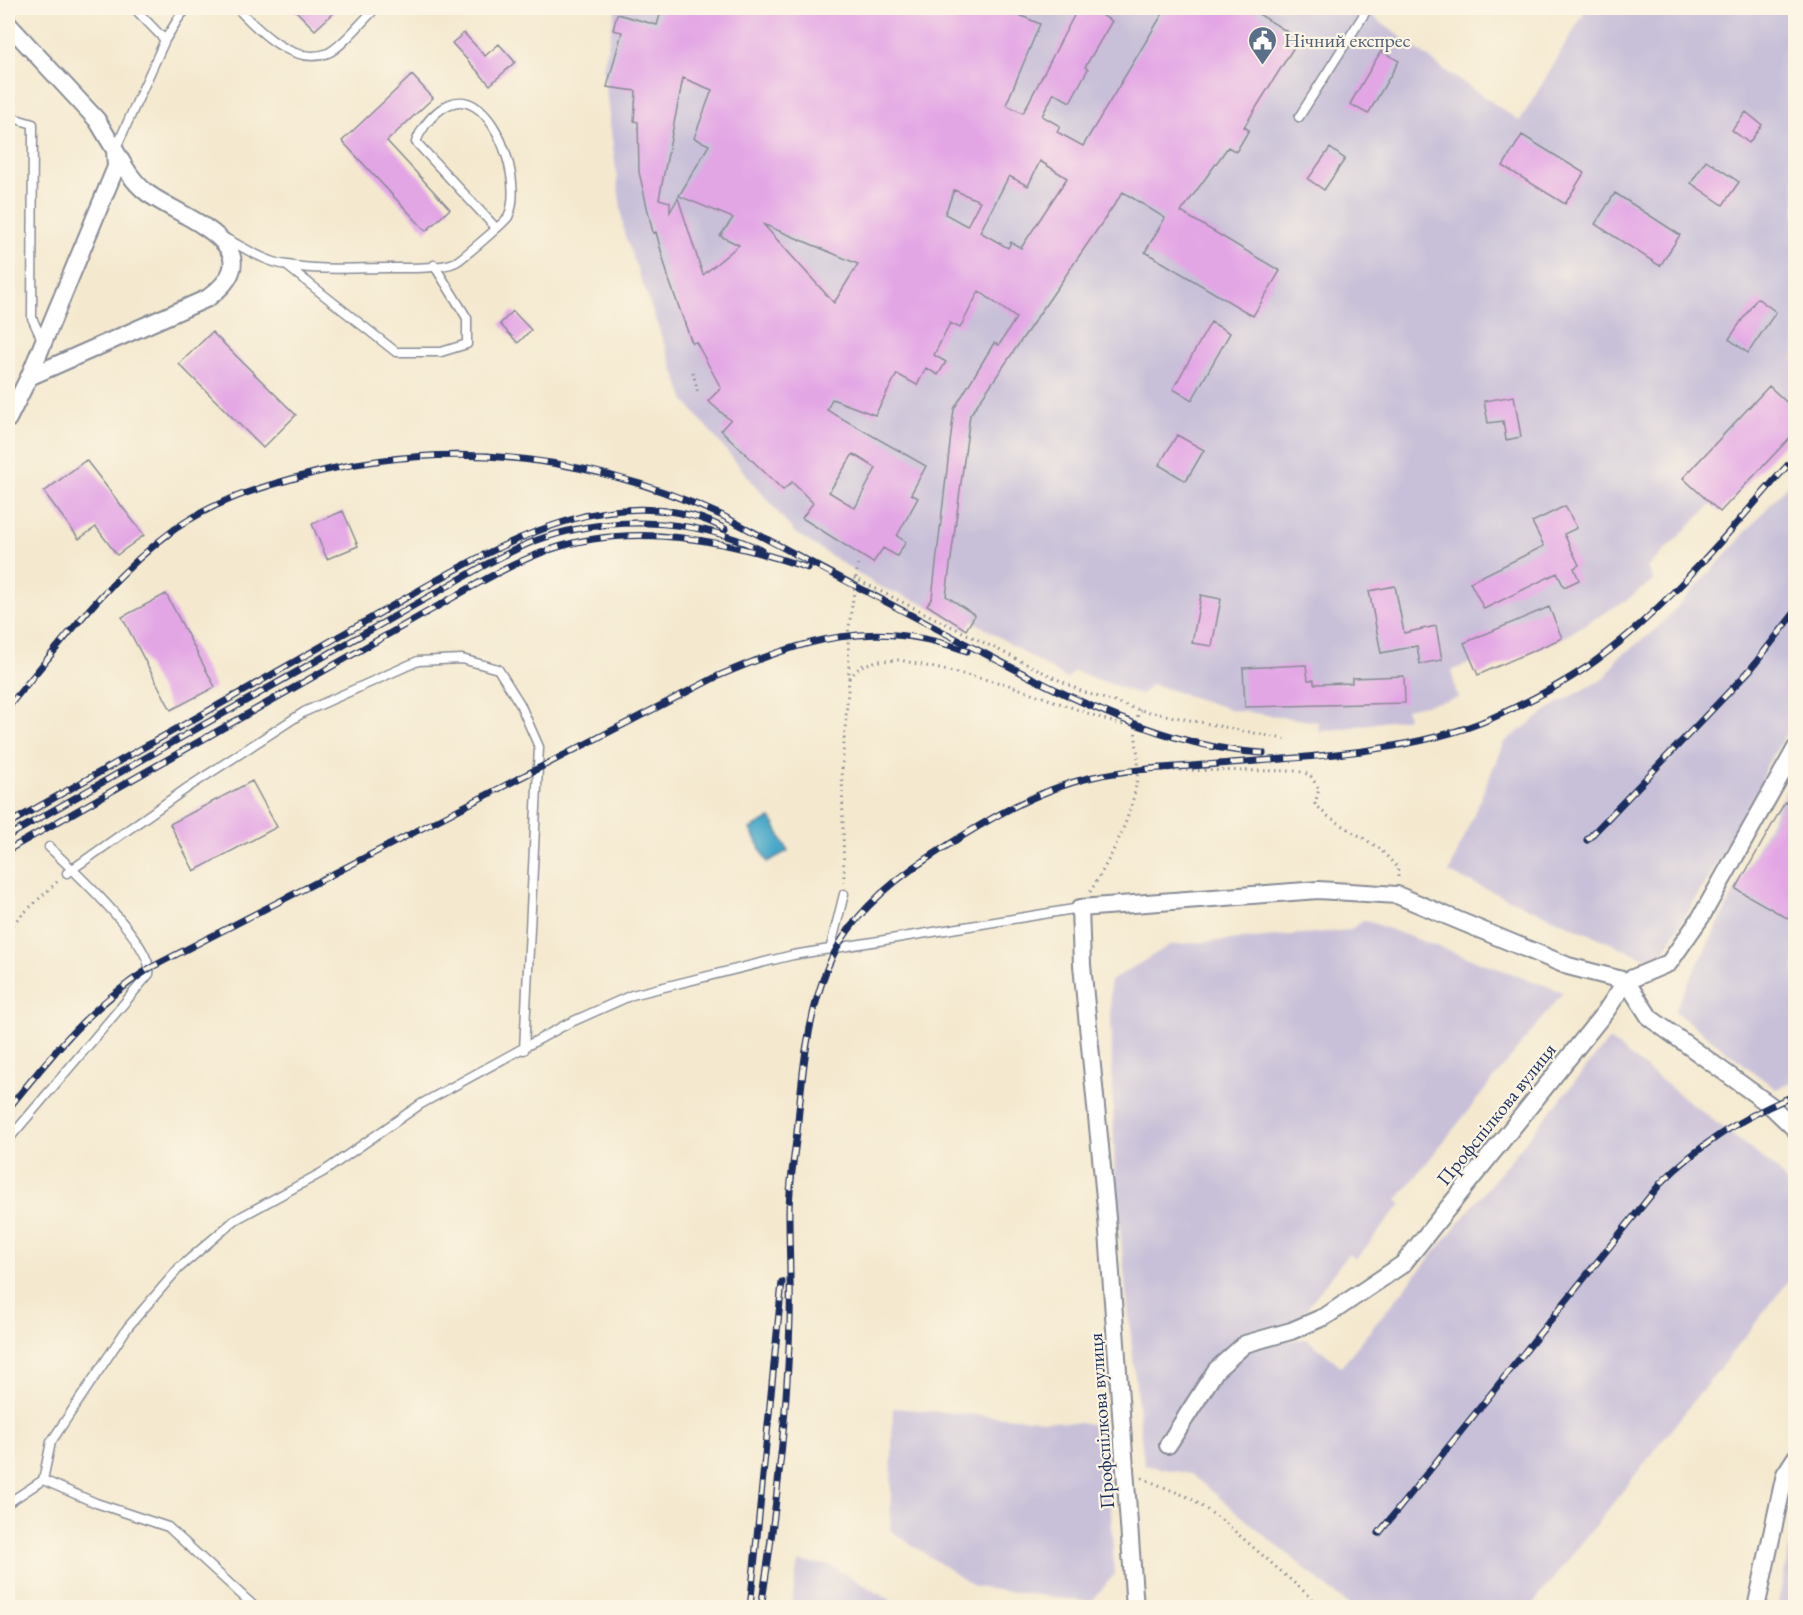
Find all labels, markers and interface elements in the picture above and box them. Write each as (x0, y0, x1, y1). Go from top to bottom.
public building icon: Нічний експрес (1247, 24, 1279, 66)
place label: Нічний експрес (1284, 27, 1411, 53)
street label: Профспілкова вулиця (1430, 1037, 1562, 1191)
street label: Профспілкова вулиця (1082, 1332, 1120, 1510)

